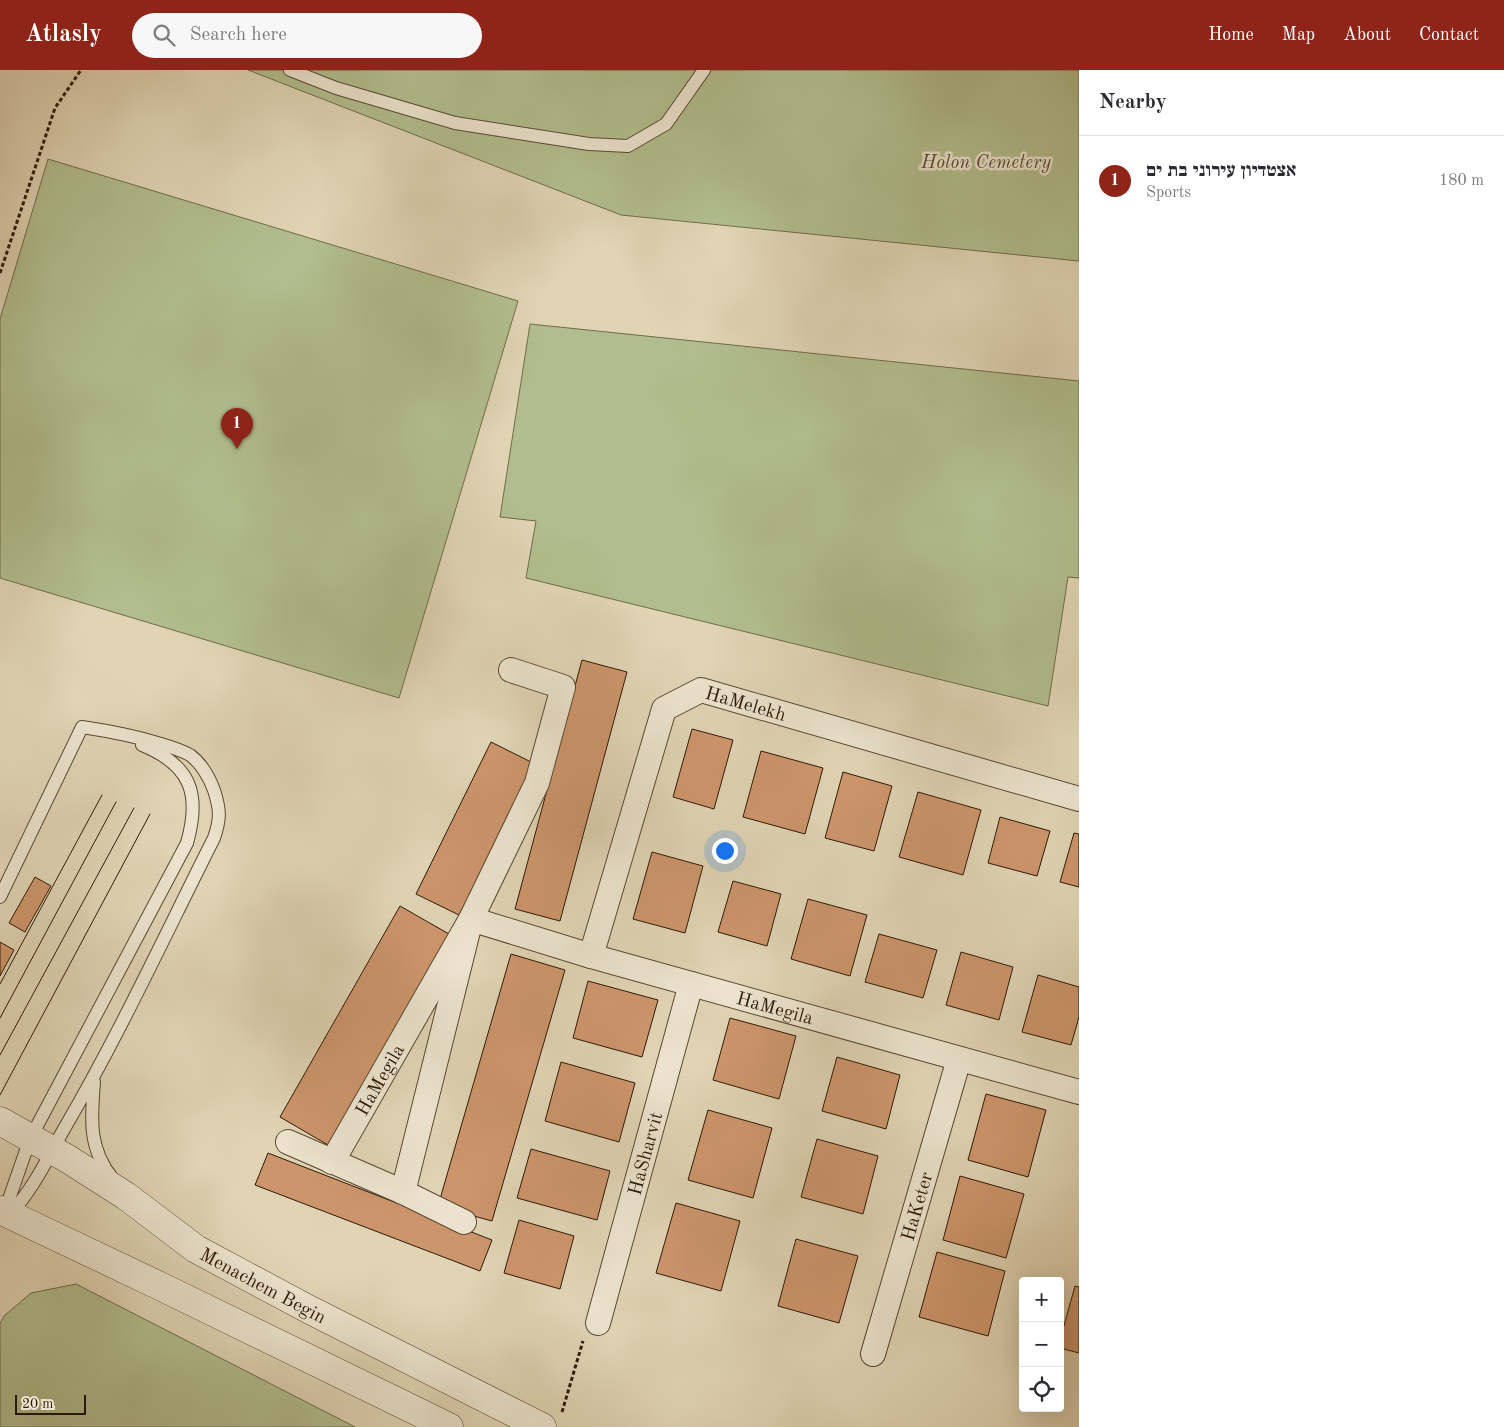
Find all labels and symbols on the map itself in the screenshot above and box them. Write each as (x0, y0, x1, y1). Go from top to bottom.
park label: Holon Cemetery (920, 154, 1051, 173)
pin: 1 (221, 408, 253, 449)
street label: HaMelekh (703, 685, 788, 726)
your location (712, 838, 738, 864)
street label: HaMegila (734, 990, 816, 1030)
street label: HaMegila (353, 1041, 410, 1120)
street label: HaSharvit (626, 1110, 667, 1198)
street label: HaKeter (899, 1170, 938, 1243)
street label: Menachem Begin (196, 1246, 328, 1328)
scale bar (15, 1392, 86, 1415)

